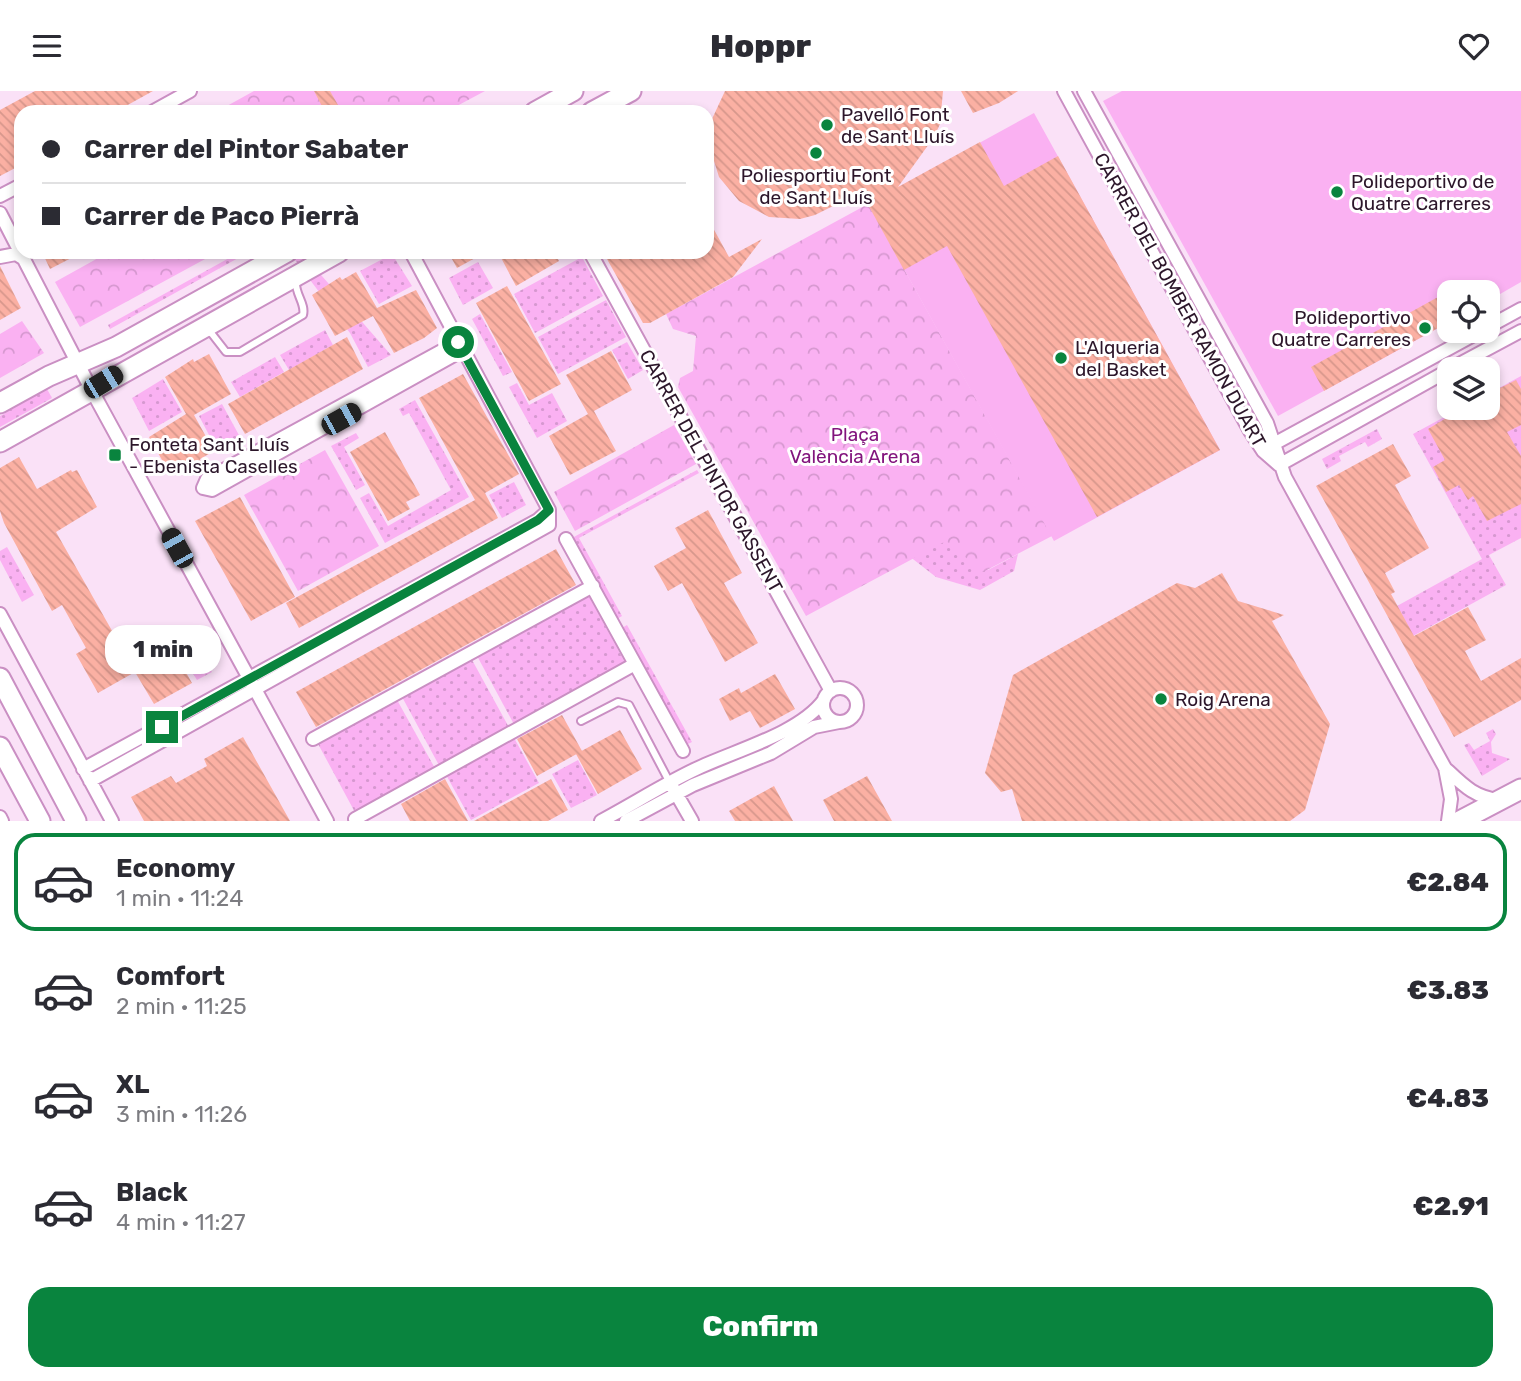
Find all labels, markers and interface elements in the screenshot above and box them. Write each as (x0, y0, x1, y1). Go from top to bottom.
icon: menu (28, 27, 66, 65)
text: Hoppr (710, 27, 811, 65)
icon: heart (1455, 27, 1493, 65)
place label: Pavelló Font de Sant Lluís (841, 103, 954, 148)
marker: Pavelló Font de Sant Lluís (819, 117, 835, 133)
text: Carrer del Pintor Sabater (84, 134, 408, 165)
marker: Poliesportiu Font de Sant Lluís (808, 145, 824, 161)
street label: CARRER DEL BOMBER RAMON DUART (1089, 149, 1271, 451)
place label: Poliesportiu Font de Sant Lluís (741, 164, 892, 209)
place label: Polideportivo de Quatre Carreres (1351, 170, 1494, 215)
marker: Polideportivo de Quatre Carreres (1329, 184, 1345, 200)
text: Carrer de Paco Pierrà (84, 201, 359, 232)
map controls (1437, 280, 1500, 420)
button: locate (1437, 280, 1500, 343)
place label: Polideportivo Quatre Carreres (1271, 306, 1411, 351)
marker: Polideportivo Quatre Carreres (1417, 320, 1433, 336)
route start (442, 326, 474, 358)
place label: L'Alqueria del Basket (1075, 336, 1167, 381)
street label: CARRER DEL PINTOR GASSENT (635, 346, 787, 596)
marker: L'Alqueria del Basket (1053, 350, 1069, 366)
button: layers (1437, 357, 1500, 420)
car (80, 362, 127, 402)
car (318, 400, 365, 438)
park label: Plaça València Arena (790, 423, 920, 468)
place label: Fonteta Sant Lluís - Ebenista Caselles (129, 433, 298, 478)
marker: Fonteta Sant Lluís - Ebenista Caselles (107, 447, 123, 463)
car (158, 525, 197, 571)
callout: 1 min (104, 625, 220, 675)
text: 1 min (133, 635, 193, 663)
place label: Roig Arena (1175, 688, 1271, 711)
marker: Roig Arena (1153, 691, 1169, 707)
route end (146, 711, 178, 743)
icon: car (32, 851, 95, 914)
text: Economy (116, 853, 235, 884)
text: €2.84 (1406, 867, 1489, 898)
text: 1 min · 11:24 (116, 884, 243, 912)
icon: car (32, 959, 95, 1022)
text: Comfort (116, 961, 225, 992)
text: €3.83 (1407, 975, 1489, 1006)
text: 2 min · 11:25 (116, 992, 247, 1020)
icon: car (32, 1067, 95, 1130)
text: XL (116, 1069, 149, 1100)
text: €4.83 (1406, 1083, 1489, 1114)
text: 3 min · 11:26 (116, 1100, 247, 1128)
icon: car (32, 1175, 95, 1238)
text: Black (116, 1177, 188, 1208)
text: €2.91 (1413, 1191, 1489, 1222)
text: 4 min · 11:27 (116, 1208, 246, 1236)
button: Confirm (28, 1287, 1493, 1367)

